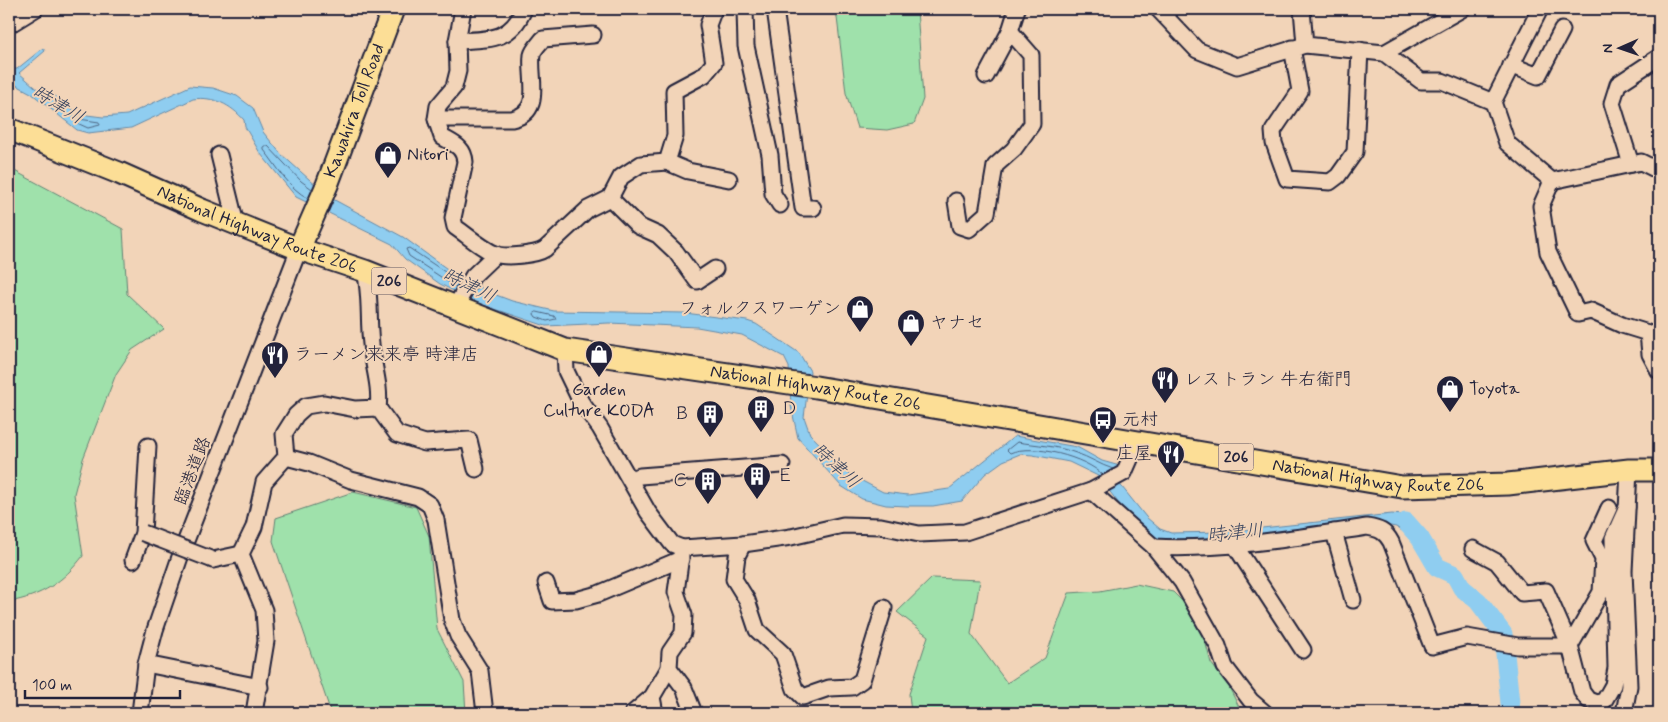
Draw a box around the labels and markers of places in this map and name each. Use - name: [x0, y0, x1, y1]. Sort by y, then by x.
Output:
- shop icon: Nitori: [373, 140, 403, 179]
- place label: Nitori: [407, 143, 449, 167]
- shop icon: フォルクスワーゲン: [845, 294, 875, 333]
- place label: フォルクスワーゲン: [679, 297, 841, 321]
- shop icon: ヤナセ: [896, 308, 926, 347]
- place label: ヤナセ: [930, 311, 984, 335]
- shop icon: Garden Culture KODA: [584, 339, 614, 378]
- restaurant icon: ラーメン来来亭 時津店: [260, 340, 290, 379]
- place label: ラーメン来来亭 時津店: [294, 343, 479, 367]
- restaurant icon: レストラン 牛右衛門: [1150, 365, 1180, 404]
- place label: レストラン 牛右衛門: [1184, 368, 1352, 392]
- shop icon: Toyota: [1435, 374, 1465, 413]
- place label: Toyota: [1469, 377, 1520, 401]
- place label: Garden Culture KODA: [543, 378, 655, 423]
- building icon: Ｄ: [746, 394, 776, 433]
- place label: Ｄ: [780, 397, 798, 421]
- building icon: Ｂ: [695, 399, 725, 438]
- place label: Ｂ: [673, 402, 691, 426]
- bus stop icon: 元村: [1088, 405, 1118, 444]
- place label: 元村: [1122, 408, 1158, 432]
- restaurant icon: 庄屋: [1156, 439, 1186, 478]
- place label: 庄屋: [1116, 442, 1152, 466]
- building icon: Ｅ: [742, 461, 772, 500]
- place label: Ｅ: [776, 464, 794, 488]
- building icon: Ｃ: [693, 466, 723, 505]
- place label: Ｃ: [671, 469, 689, 493]

